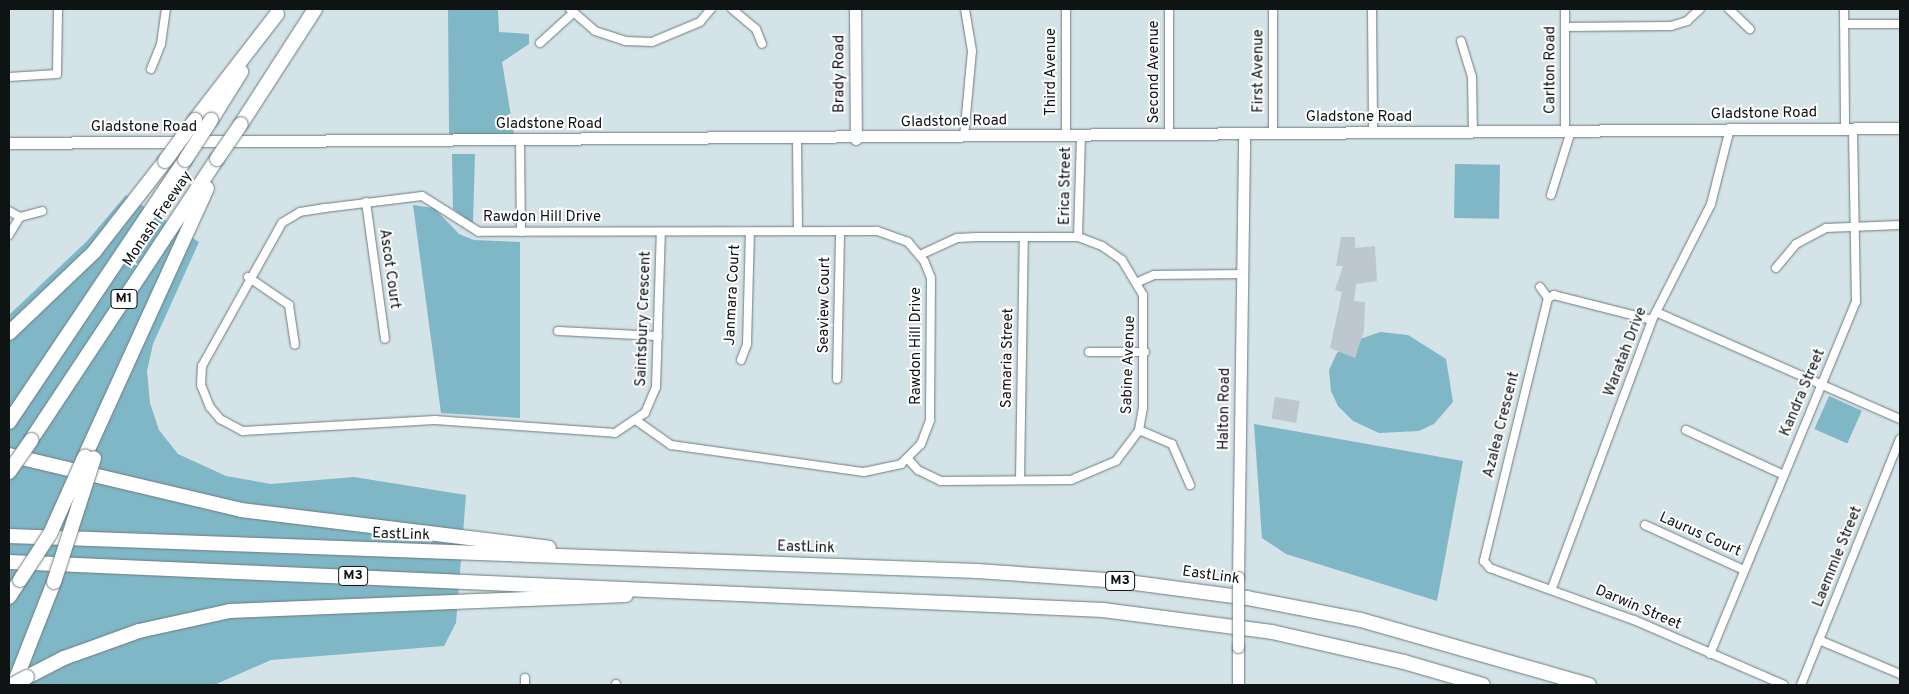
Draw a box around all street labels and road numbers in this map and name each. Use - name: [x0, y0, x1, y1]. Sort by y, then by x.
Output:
- street label: Second Avenue: [1146, 20, 1164, 124]
- street label: Carlton Road: [1542, 26, 1560, 114]
- street label: Third Avenue: [1043, 28, 1061, 116]
- street label: First Avenue: [1250, 29, 1268, 113]
- street label: Brady Road: [831, 35, 849, 113]
- street label: Gladstone Road: [1711, 104, 1817, 124]
- street label: Gladstone Road: [1306, 109, 1412, 127]
- street label: Gladstone Road: [901, 112, 1007, 132]
- street label: Gladstone Road: [496, 116, 602, 134]
- street label: Gladstone Road: [91, 119, 197, 137]
- street label: Erica Street: [1056, 147, 1076, 225]
- street label: Monash Freeway: [119, 168, 197, 270]
- street label: Rawdon Hill Drive: [483, 209, 601, 227]
- street label: Ascot Court: [374, 228, 404, 310]
- street label: Janmara Court: [721, 244, 745, 346]
- street label: Saintsbury Crescent: [633, 251, 655, 387]
- street label: Seaview Court: [815, 257, 835, 353]
- street label: Rawdon Hill Drive: [908, 287, 926, 405]
- road number: M1: [110, 288, 138, 310]
- street label: Waratah Drive: [1601, 305, 1651, 399]
- street label: Samaria Street: [998, 308, 1018, 408]
- street label: Sabine Avenue: [1118, 315, 1140, 415]
- street label: Kandra Street: [1777, 347, 1829, 439]
- street label: Halton Road: [1215, 368, 1235, 450]
- street label: Azalea Crescent: [1480, 370, 1524, 480]
- street label: Laemmle Street: [1810, 504, 1866, 610]
- street label: Laurus Court: [1656, 509, 1744, 561]
- street label: EastLink: [372, 525, 430, 545]
- street label: EastLink: [777, 538, 835, 558]
- street label: EastLink: [1181, 563, 1241, 589]
- road number: M3: [338, 564, 368, 588]
- road number: M3: [1105, 570, 1135, 592]
- street label: Darwin Street: [1592, 582, 1684, 634]

